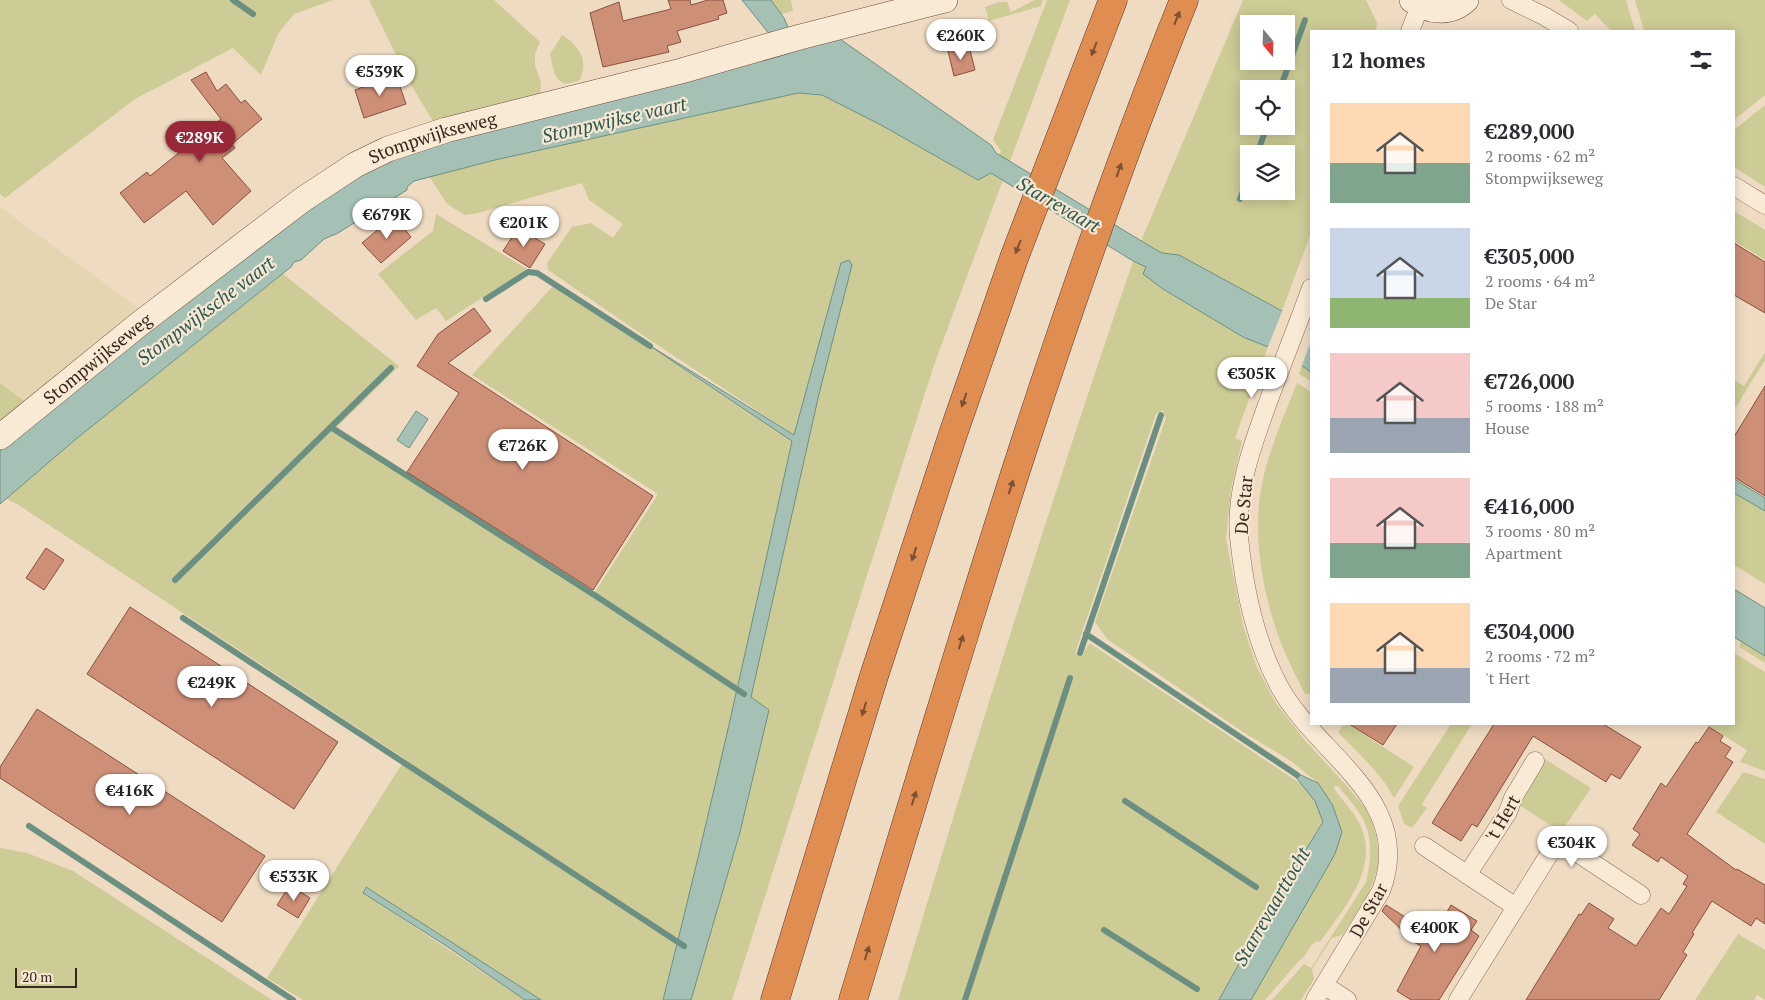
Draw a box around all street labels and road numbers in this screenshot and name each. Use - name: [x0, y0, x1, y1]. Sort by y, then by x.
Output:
- street label: Stompwijkseweg: [364, 106, 499, 169]
- street label: Stompwijkseweg: [38, 307, 157, 409]
- street label: De Star: [1228, 475, 1258, 535]
- street label: 't Hert: [1479, 790, 1525, 846]
- street label: De Star: [1343, 879, 1393, 941]

